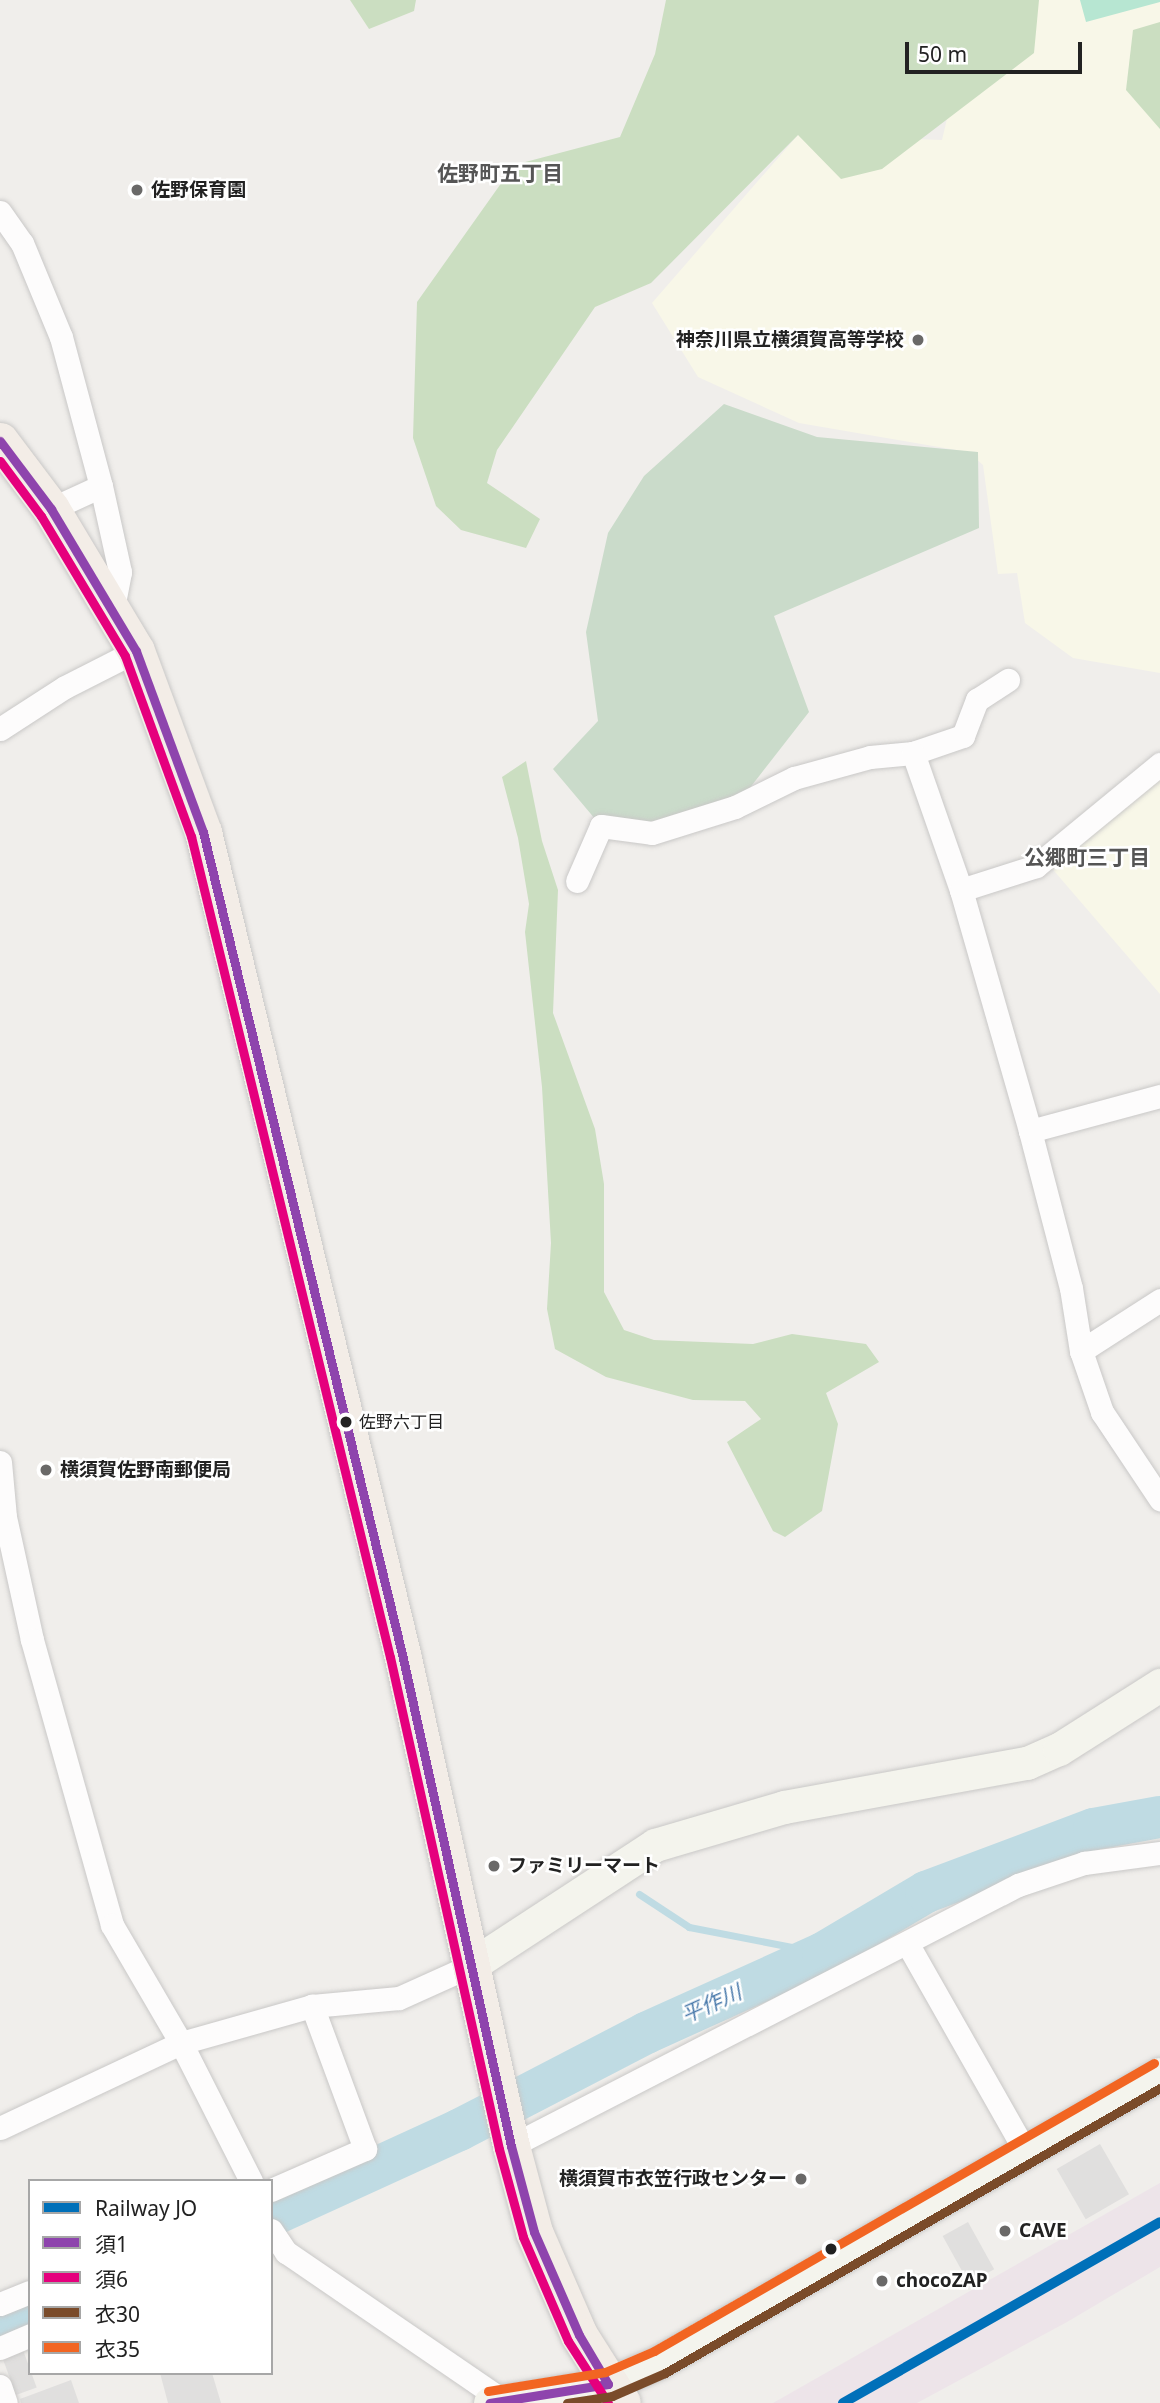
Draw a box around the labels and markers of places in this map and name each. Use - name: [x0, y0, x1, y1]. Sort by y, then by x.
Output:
- place label: 佐野保育園: [151, 179, 246, 201]
- marker: 佐野保育園: [129, 182, 145, 198]
- place label: 神奈川県立横須賀高等学校: [676, 329, 904, 351]
- marker: 神奈川県立横須賀高等学校: [910, 332, 926, 348]
- place label: 佐野六丁目: [359, 1412, 444, 1432]
- marker: 佐野六丁目: [339, 1415, 353, 1429]
- place label: 横須賀佐野南郵便局: [60, 1459, 231, 1481]
- marker: 横須賀佐野南郵便局: [38, 1462, 54, 1478]
- place label: ファミリーマート: [508, 1855, 660, 1877]
- marker: ファミリーマート: [486, 1858, 502, 1874]
- place label: 横須賀市衣笠行政センター: [559, 2168, 787, 2190]
- marker: 横須賀市衣笠行政センター: [793, 2171, 809, 2187]
- place label: CAVE: [1019, 2220, 1067, 2242]
- marker: CAVE: [997, 2223, 1013, 2239]
- unlabelled marker: [824, 2242, 838, 2256]
- place label: chocoZAP: [896, 2270, 988, 2292]
- marker: chocoZAP: [874, 2273, 890, 2289]

